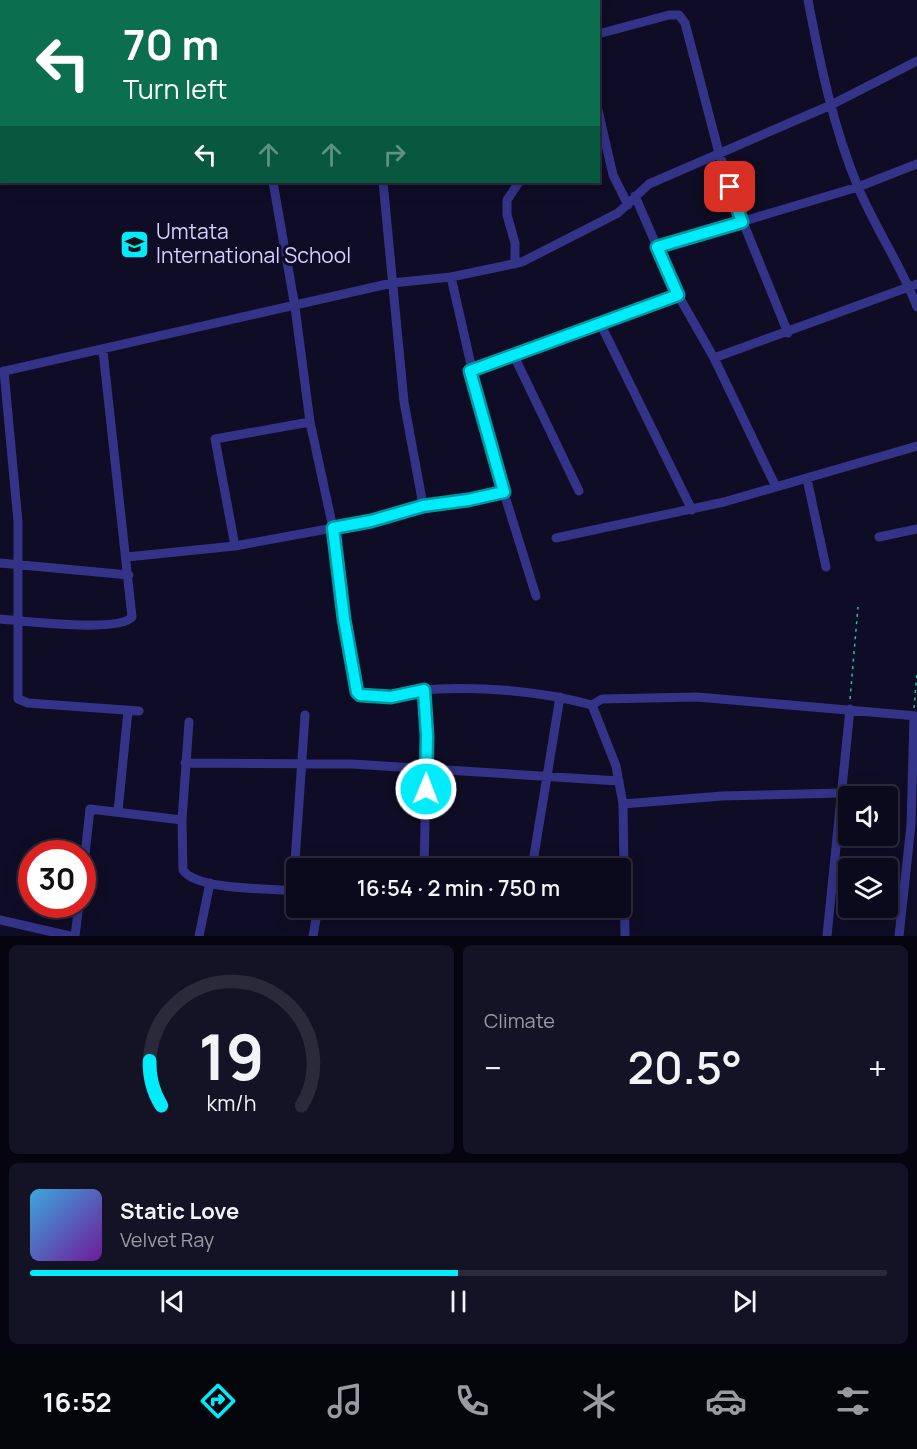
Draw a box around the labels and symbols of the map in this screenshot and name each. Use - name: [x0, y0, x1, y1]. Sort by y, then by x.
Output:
- pin: [704, 161, 755, 212]
- place label: Umtata International School: [156, 217, 351, 269]
- school or university icon: Umtata International School: [119, 228, 151, 260]
- position arrow: [394, 757, 458, 821]
- speed limit sign: 30: [18, 840, 96, 918]

